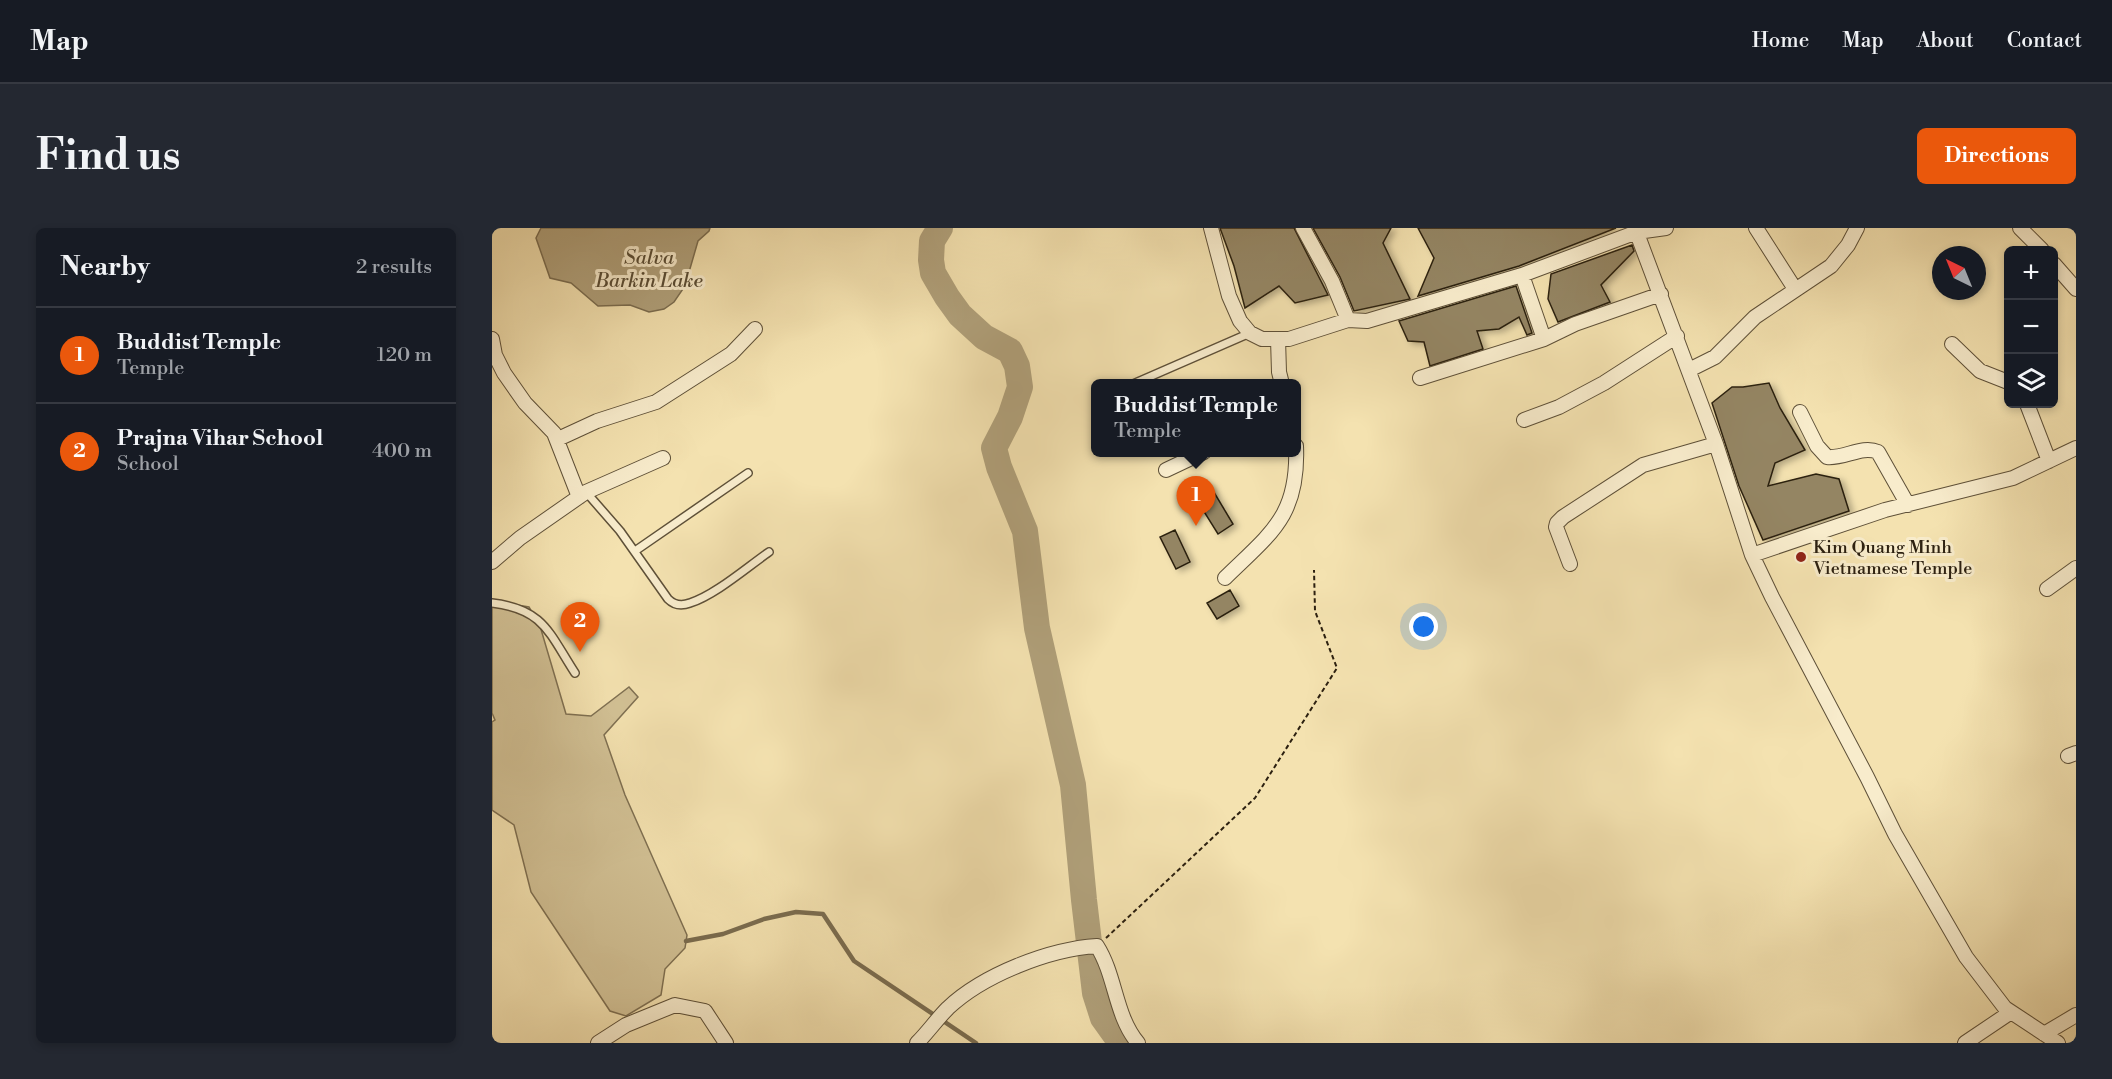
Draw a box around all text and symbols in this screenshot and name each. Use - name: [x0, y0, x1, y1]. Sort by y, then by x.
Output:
- text: Map: [30, 24, 89, 59]
- text: Home: [1752, 28, 1809, 54]
- text: Map: [1842, 28, 1884, 54]
- text: About: [1917, 28, 1974, 54]
- text: Contact: [2007, 28, 2082, 54]
- button: Directions: [1917, 128, 2076, 184]
- text: Find us: [36, 130, 180, 183]
- water label: Salva Barkin Lake: [594, 246, 703, 294]
- north arrow: [1932, 246, 1986, 300]
- map controls: [2004, 246, 2058, 408]
- button: +: [2004, 246, 2058, 300]
- text: Nearby: [60, 251, 150, 283]
- text: 2 results: [356, 255, 432, 280]
- button: −: [2004, 300, 2058, 354]
- text: Buddist Temple: [117, 329, 281, 356]
- text: 1: [75, 343, 84, 368]
- text: 120 m: [377, 343, 432, 368]
- button: layers: [2004, 354, 2058, 408]
- text: Temple: [117, 356, 184, 381]
- popup: [1091, 379, 1301, 457]
- text: Buddist Temple: [1114, 392, 1278, 419]
- text: Temple: [1114, 419, 1181, 444]
- text: Prajna Vihar School: [117, 425, 323, 452]
- text: 2: [73, 439, 86, 464]
- text: 400 m: [372, 439, 432, 464]
- text: School: [117, 452, 179, 477]
- pin: 1: [1176, 476, 1216, 526]
- place label: Kim Quang Minh Vietnamese Temple: [1812, 536, 1972, 580]
- marker: Kim Quang Minh Vietnamese Temple: [1794, 550, 1808, 564]
- pin: 2: [560, 602, 599, 652]
- your location: [1409, 612, 1438, 641]

